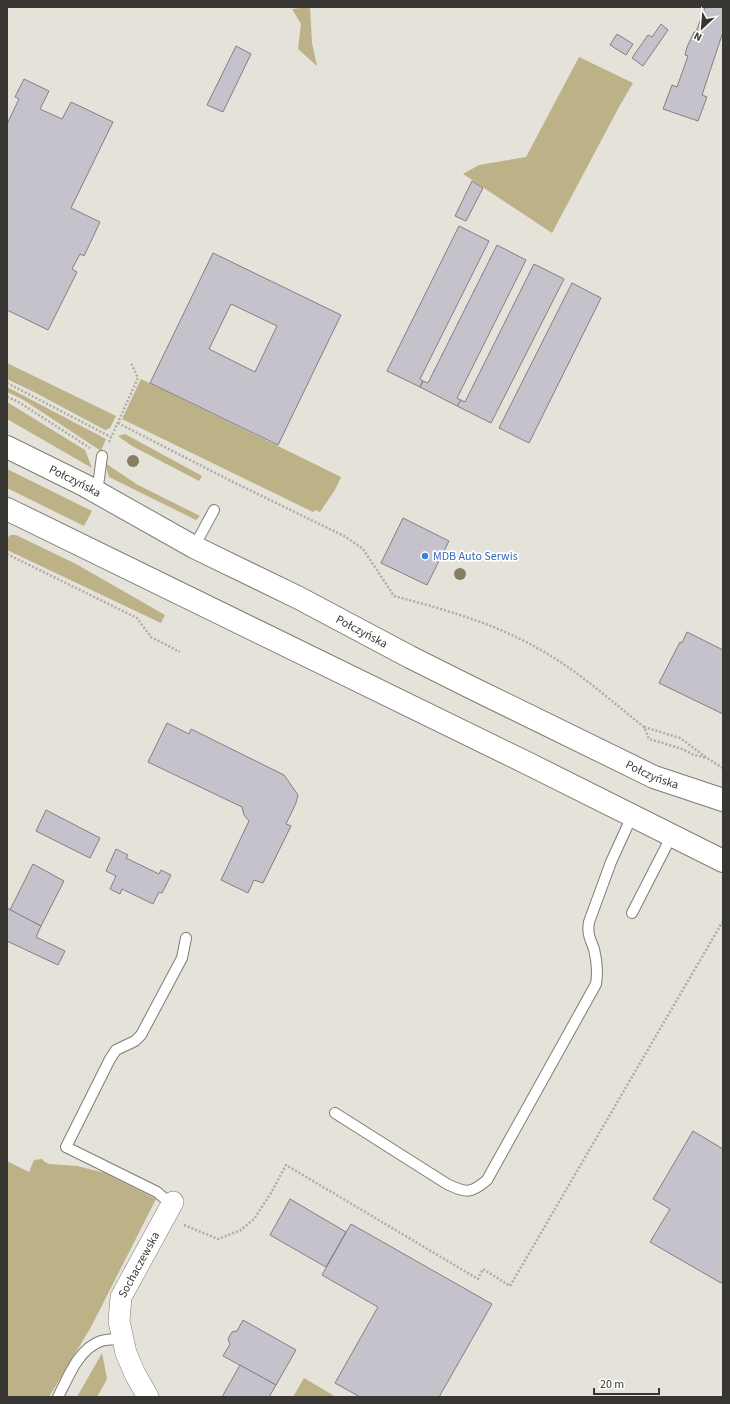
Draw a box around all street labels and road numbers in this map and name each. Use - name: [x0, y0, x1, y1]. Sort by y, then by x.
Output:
- street label: Połczyńska: [46, 461, 104, 502]
- street label: Połczyńska: [333, 611, 390, 653]
- street label: Połczyńska: [623, 756, 681, 794]
- street label: Sochaczewska: [114, 1229, 164, 1301]

